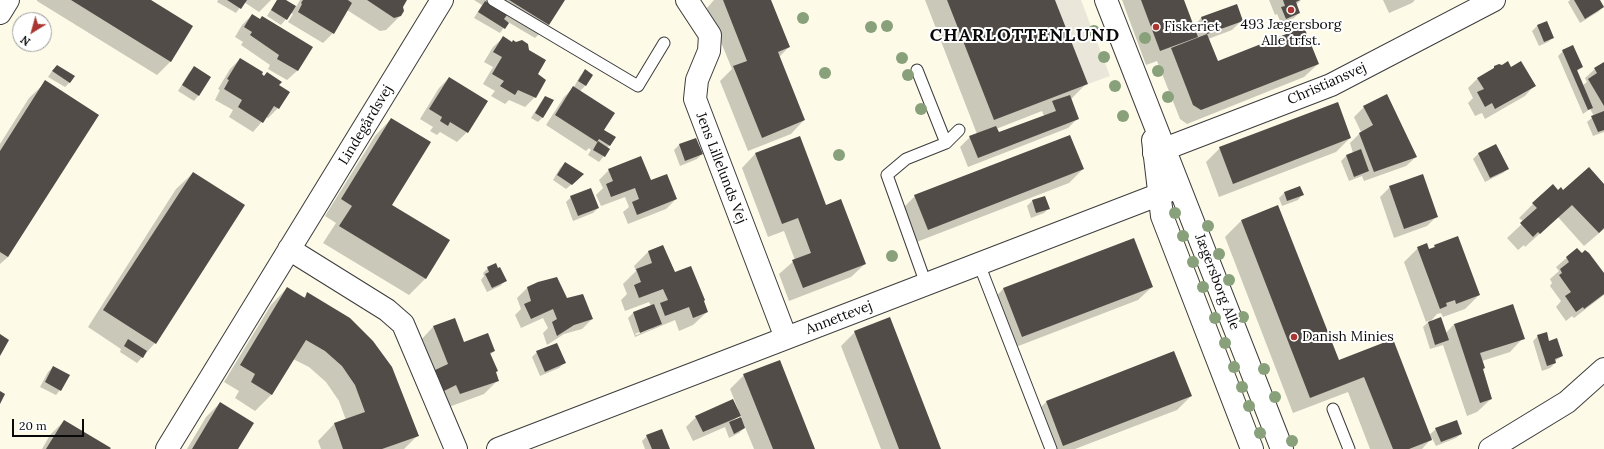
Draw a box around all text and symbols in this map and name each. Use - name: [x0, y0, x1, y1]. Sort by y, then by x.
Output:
- marker: 493 Jægersborg Alle trfst.: [1286, 5, 1296, 15]
- north arrow: [12, 12, 52, 52]
- place label: 493 Jægersborg Alle trfst.: [1241, 17, 1341, 50]
- place label: Fiskeriet: [1164, 19, 1220, 35]
- marker: Fiskeriet: [1151, 22, 1161, 32]
- district label: CHARLOTTENLUND: [930, 25, 1120, 47]
- text: N: [18, 33, 33, 49]
- street label: Christiansvej: [1285, 59, 1369, 109]
- street label: Lindegårdsvej: [335, 82, 397, 168]
- street label: Jens Lillelunds Vej: [692, 110, 750, 226]
- street label: Jægersborg Alle: [1191, 232, 1243, 332]
- street label: Annettevej: [803, 298, 875, 338]
- place label: Danish Minies: [1302, 329, 1394, 345]
- marker: Danish Minies: [1289, 332, 1299, 342]
- scale bar: [14, 411, 86, 437]
- text: 20 m: [19, 418, 47, 433]

